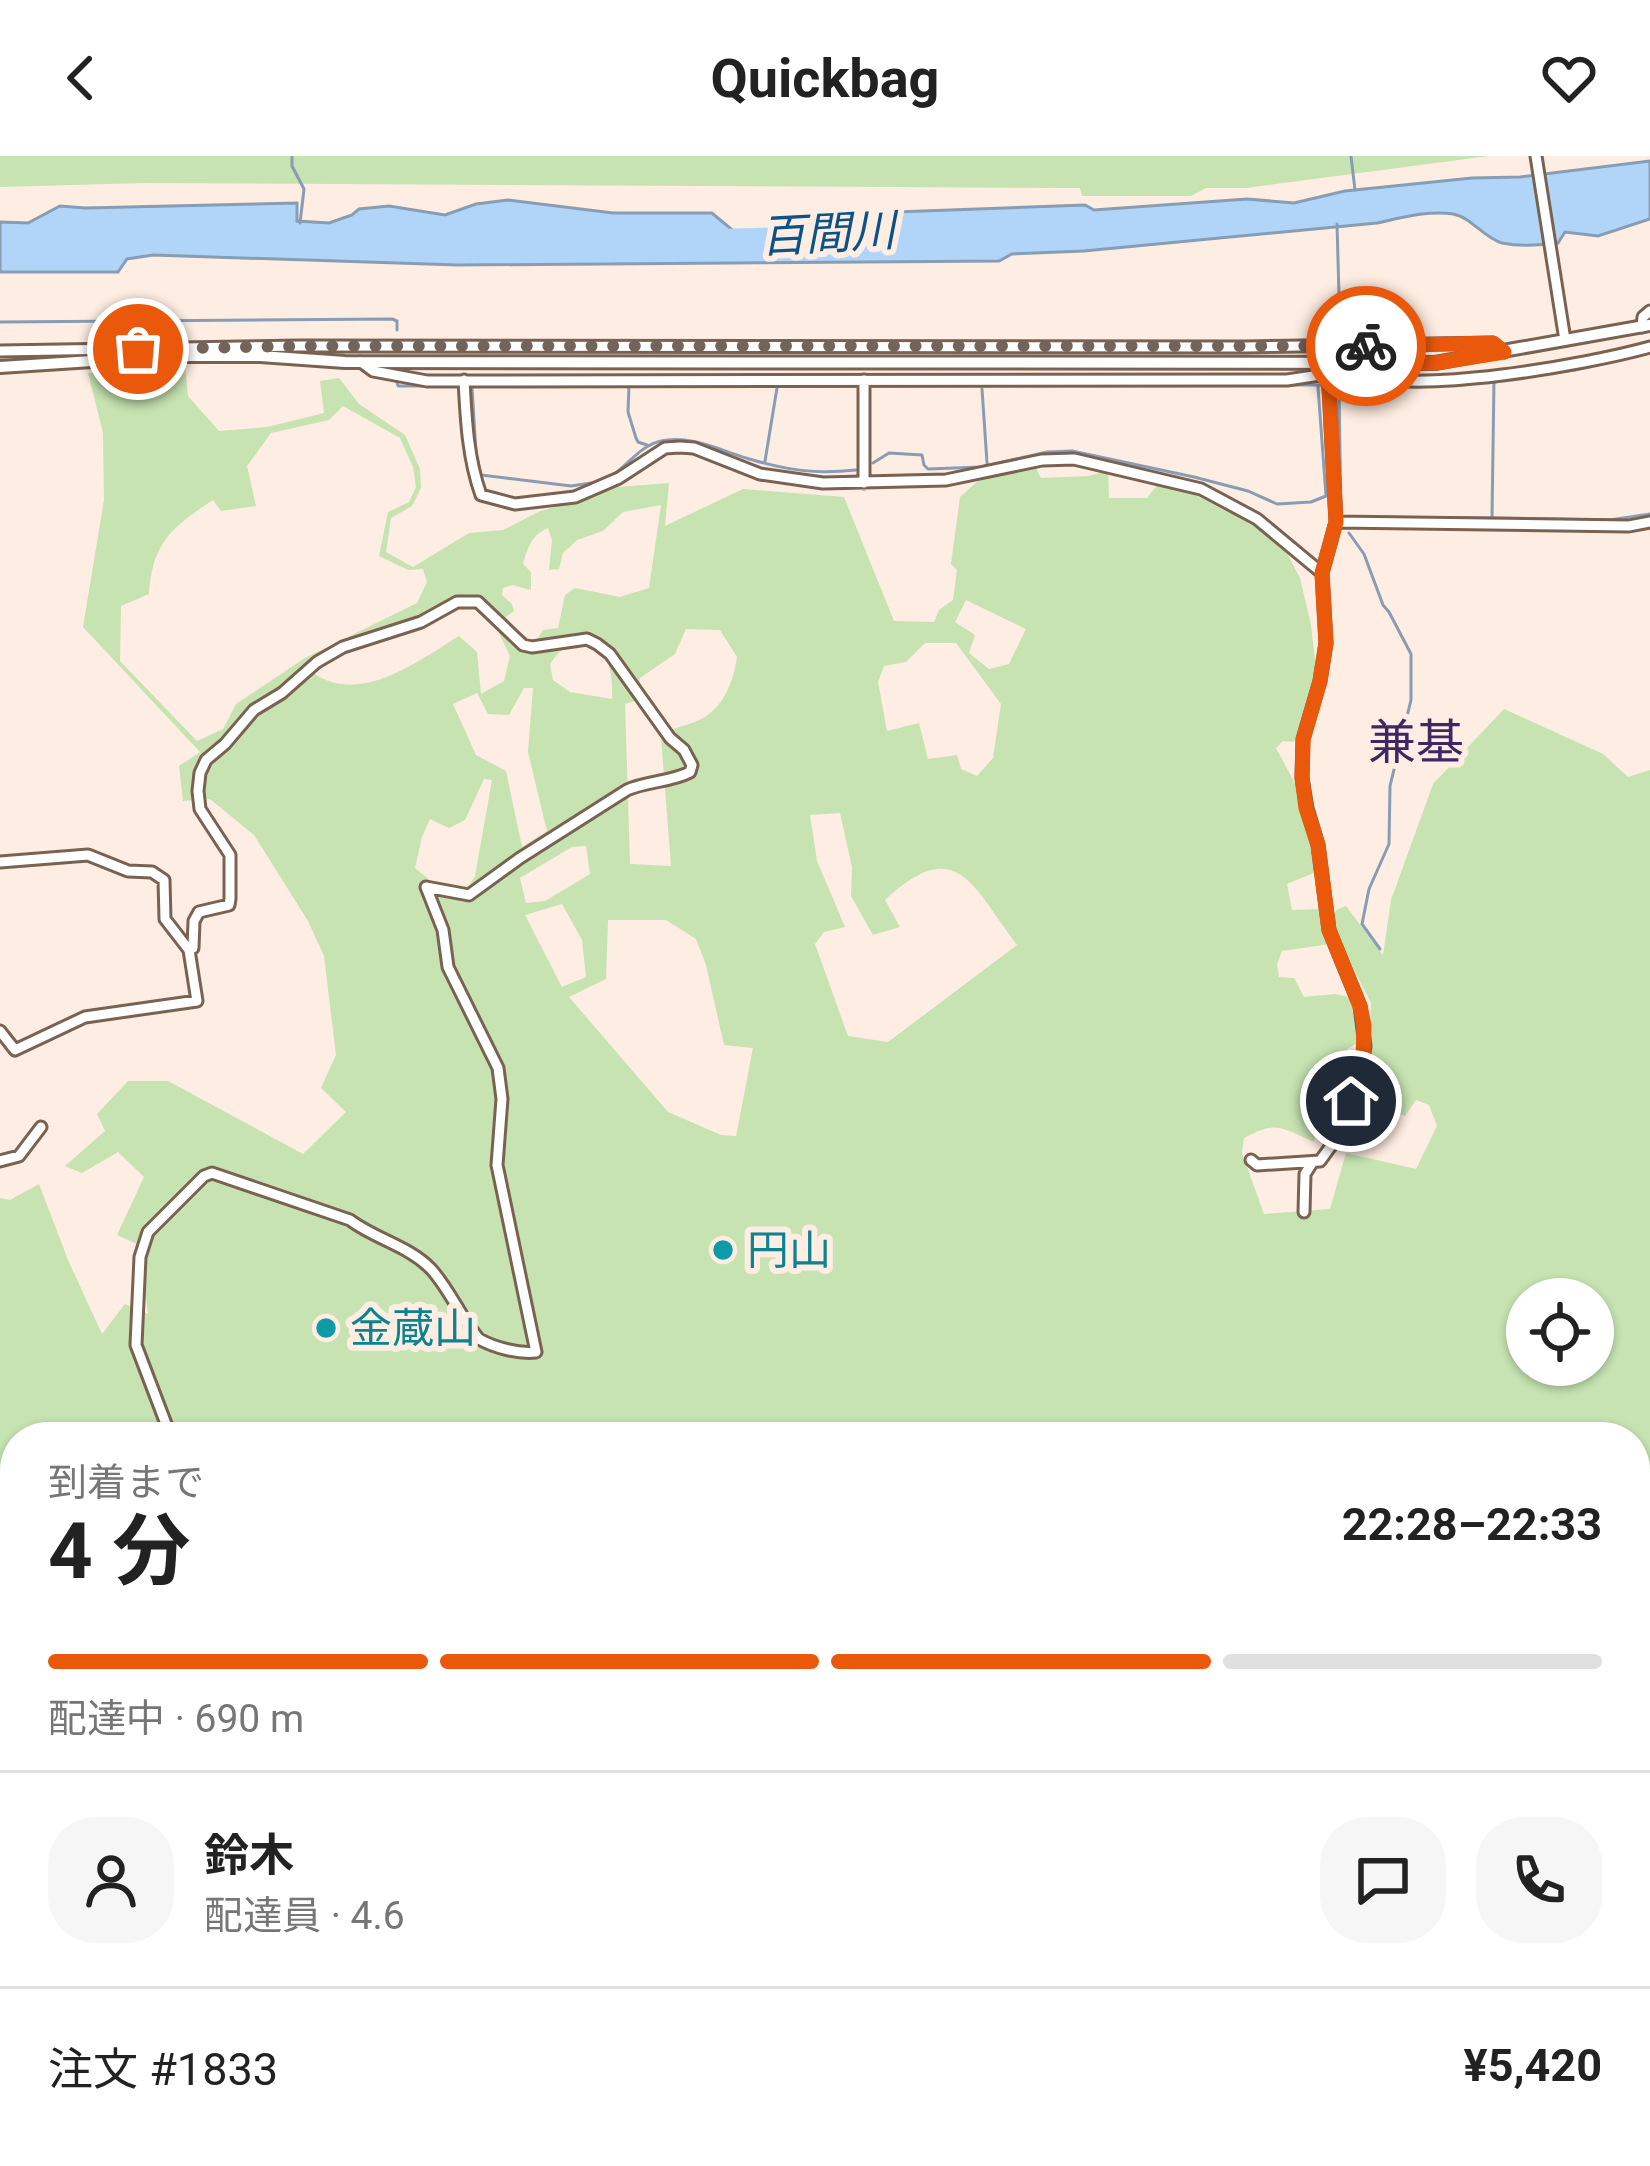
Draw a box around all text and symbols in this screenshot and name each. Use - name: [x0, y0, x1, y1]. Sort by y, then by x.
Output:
- icon: back: [48, 45, 114, 111]
- icon: heart: [1536, 45, 1602, 111]
- text: Quickbag: [711, 47, 939, 110]
- water label: 百間川: [759, 203, 901, 263]
- courier: [1306, 286, 1426, 406]
- pin: [87, 298, 189, 400]
- icon: bike: [1333, 313, 1399, 379]
- icon: bag: [105, 316, 171, 382]
- district label: 兼基: [1368, 714, 1464, 771]
- pin: [1300, 1050, 1402, 1152]
- icon: home: [1318, 1068, 1384, 1134]
- place label: 円山: [747, 1226, 831, 1275]
- marker: 円山: [710, 1237, 736, 1263]
- map controls: [1506, 1278, 1614, 1386]
- button: locate: [1506, 1278, 1614, 1386]
- place label: 金蔵山: [350, 1304, 476, 1353]
- marker: 金蔵山: [313, 1315, 339, 1341]
- text: 到着まで: [48, 1460, 204, 1506]
- text: 22:28–22:33: [1342, 1498, 1602, 1551]
- text: 4 分: [48, 1506, 190, 1597]
- text: 配達中 · 690 m: [48, 1696, 304, 1742]
- button: person: [48, 1817, 174, 1943]
- button: chat: [1320, 1817, 1446, 1943]
- button: phone: [1476, 1817, 1602, 1943]
- text: 鈴木: [204, 1829, 294, 1882]
- text: 配達員 · 4.6: [204, 1893, 405, 1939]
- text: ¥5,420: [1464, 2039, 1602, 2092]
- text: 注文 #1833: [48, 2043, 278, 2096]

